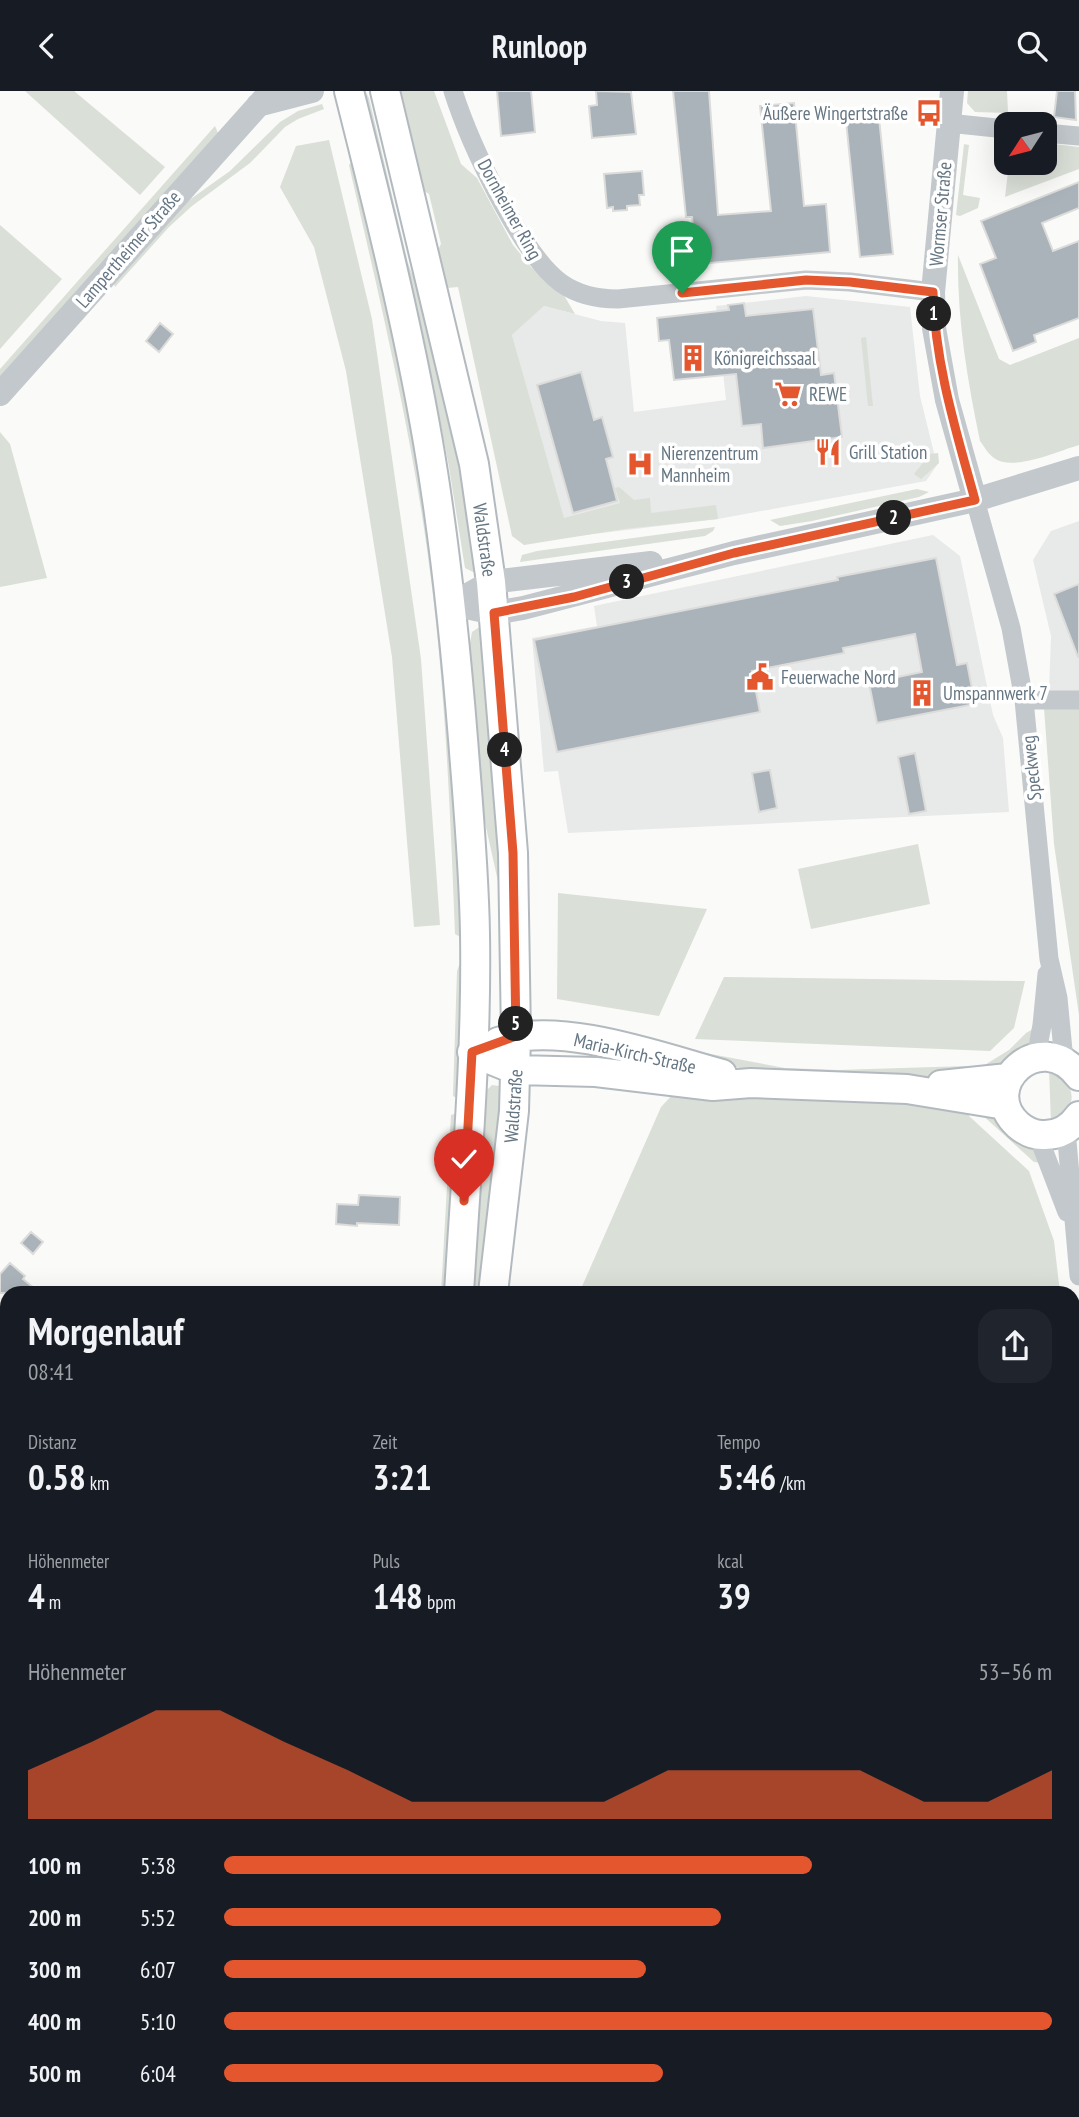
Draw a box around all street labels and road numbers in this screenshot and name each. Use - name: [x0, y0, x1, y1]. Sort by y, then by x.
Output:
- street label: Dornheimer Ring: [473, 155, 547, 263]
- street label: Wormser Straße: [923, 161, 957, 267]
- street label: Lampertheimer Straße: [71, 185, 186, 313]
- street label: Waldstraße: [468, 502, 502, 578]
- street label: Speckweg: [1016, 734, 1046, 802]
- street label: Maria-Kirch-Straße: [572, 1027, 699, 1079]
- street label: Waldstraße: [498, 1068, 528, 1144]

